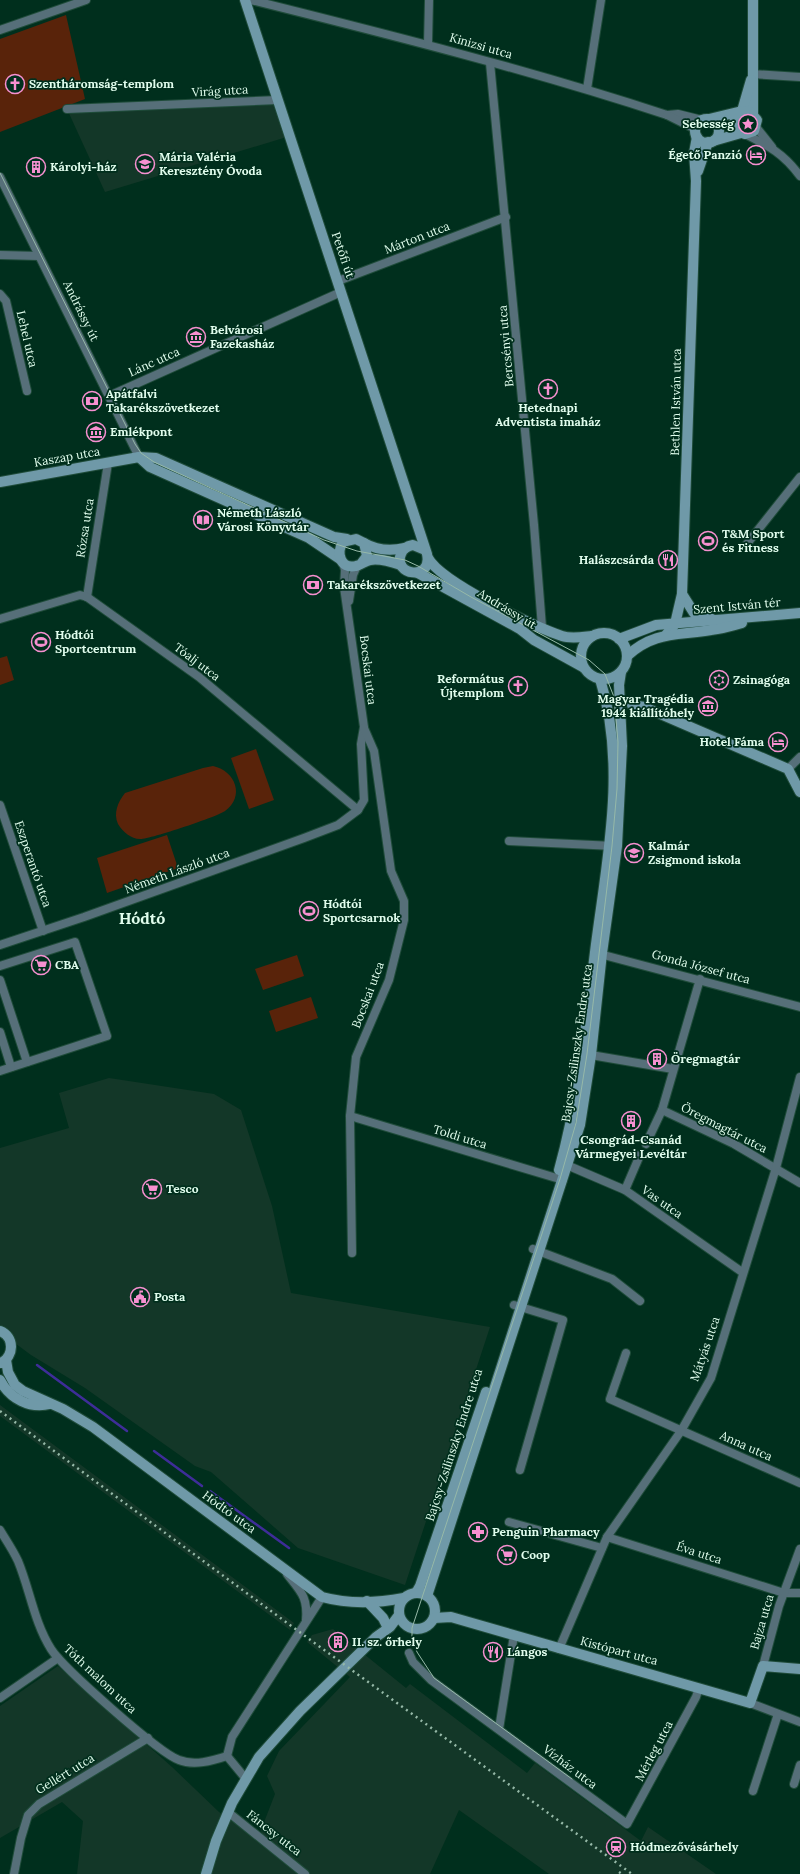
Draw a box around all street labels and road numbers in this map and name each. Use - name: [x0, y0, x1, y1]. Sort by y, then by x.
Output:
- street label: Kinizsi utca: [448, 29, 514, 62]
- street label: Virág utca: [190, 82, 249, 100]
- street label: Márton utca: [382, 218, 452, 257]
- street label: Petőfi út: [329, 230, 358, 280]
- street label: Andrássy út: [60, 277, 103, 344]
- street label: Bercsényi utca: [494, 305, 517, 388]
- street label: Lehel utca: [14, 309, 41, 369]
- street label: Lánc utca: [126, 344, 182, 379]
- street label: Bethlen István utca: [667, 348, 684, 456]
- street label: Kaszap utca: [33, 443, 101, 470]
- street label: Rózsa utca: [72, 497, 97, 559]
- street label: Andrássy út: [474, 585, 540, 632]
- street label: Szent István tér: [693, 594, 782, 617]
- street label: Bocskai utca: [357, 634, 380, 706]
- street label: Tóalj utca: [171, 639, 223, 684]
- street label: Eszperantó utca: [12, 819, 55, 909]
- street label: Németh László utca: [122, 845, 231, 896]
- street label: Gonda József utca: [650, 946, 752, 987]
- street label: Bocskai utca: [348, 959, 387, 1030]
- street label: Bajcsy-Zsilinszky Endre utca: [558, 963, 595, 1123]
- street label: Öregmagtár utca: [679, 1099, 770, 1156]
- street label: Toldi utca: [431, 1121, 489, 1152]
- street label: Vas utca: [638, 1181, 686, 1221]
- street label: Mátyás utca: [686, 1315, 723, 1383]
- street label: Bajcsy-Zsilinszky Endre utca: [422, 1367, 485, 1523]
- street label: Anna utca: [717, 1427, 775, 1464]
- street label: Hódtó utca: [200, 1487, 259, 1536]
- street label: Éva utca: [674, 1538, 724, 1567]
- street label: Bajza utca: [747, 1593, 777, 1651]
- street label: Kistópart utca: [579, 1633, 660, 1668]
- street label: Tóth malom utca: [61, 1641, 140, 1716]
- street label: Mérleg utca: [631, 1718, 676, 1784]
- street label: Vízház utca: [539, 1741, 600, 1792]
- street label: Gellért utca: [33, 1750, 97, 1797]
- street label: Fáncsy utca: [244, 1807, 305, 1859]

